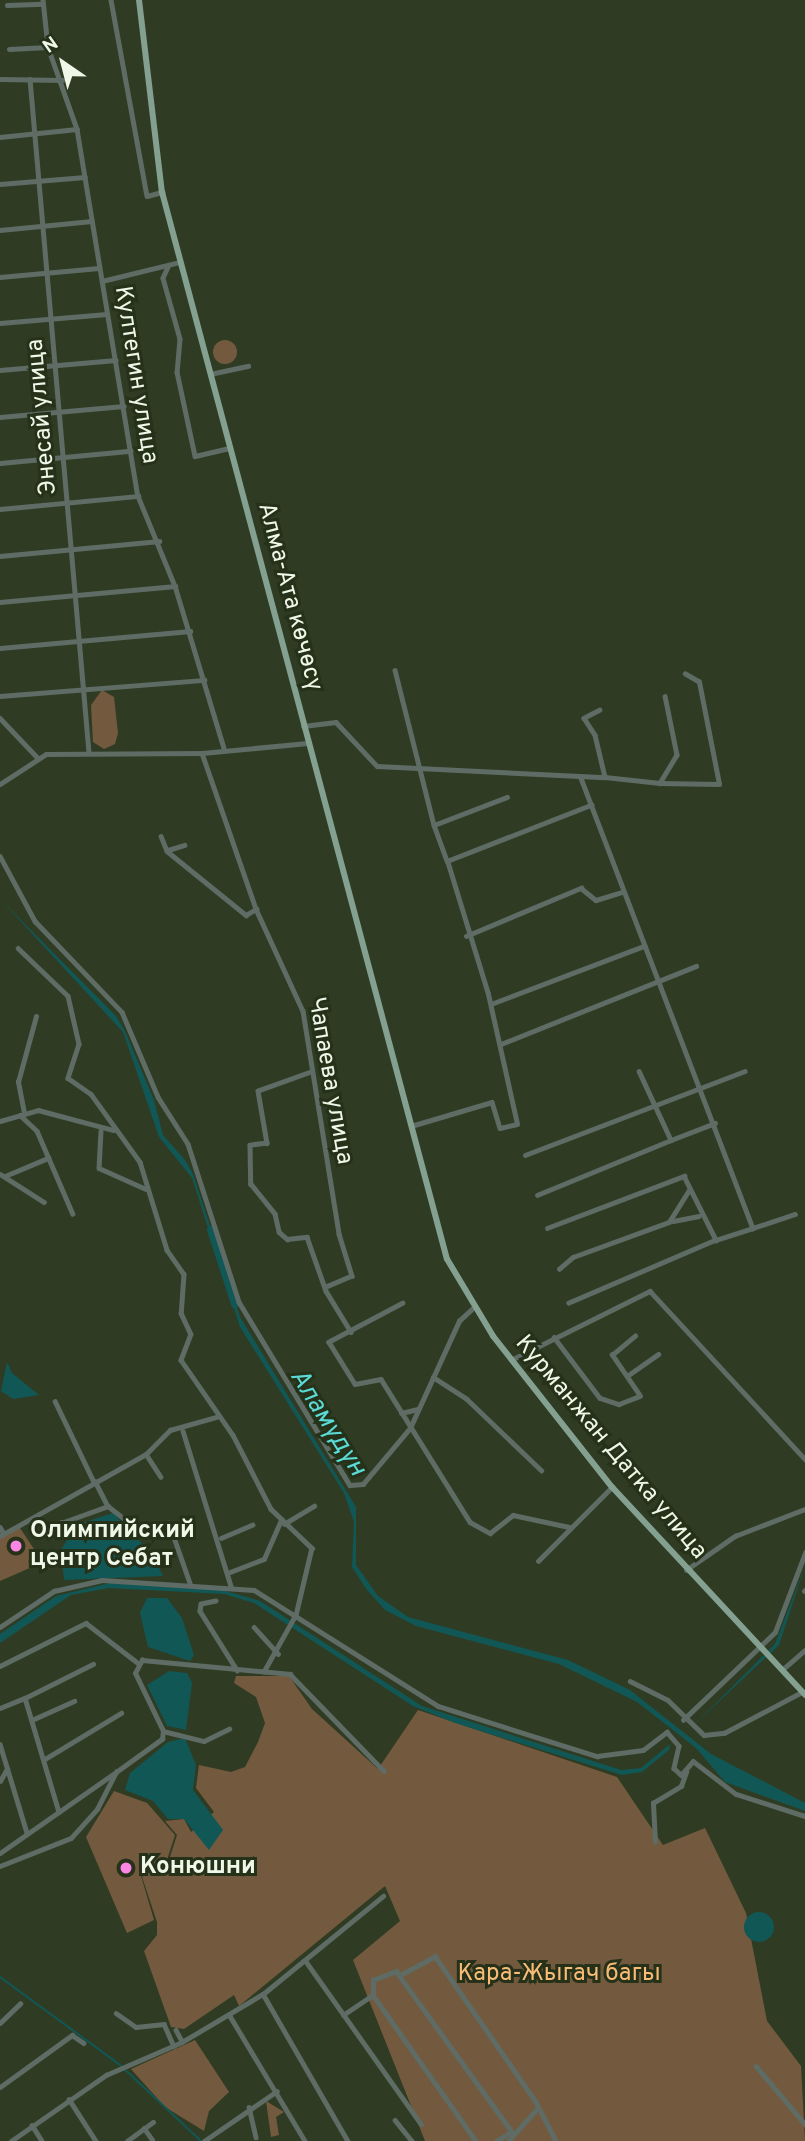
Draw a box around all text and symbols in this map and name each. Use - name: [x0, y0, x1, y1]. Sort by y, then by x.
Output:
- north arrow: [28, 28, 98, 98]
- text: N: [38, 32, 63, 60]
- street label: Култегин улица: [107, 284, 163, 466]
- street label: Энесай улица: [22, 338, 64, 496]
- street label: Алма-Ата көчөсү: [250, 500, 328, 694]
- street label: Чапаева улица: [300, 995, 358, 1167]
- street label: Курманжан Датка улица: [508, 1330, 712, 1566]
- water label: Аламүдүн: [282, 1364, 372, 1482]
- place label: Олимпийский центр Себат: [30, 1518, 195, 1574]
- marker: Олимпийский центр Себат: [8, 1538, 24, 1554]
- place label: Конюшни: [140, 1854, 256, 1882]
- marker: Конюшни: [118, 1860, 134, 1876]
- park label: Кара-Жыгач багы: [457, 1961, 661, 1989]

